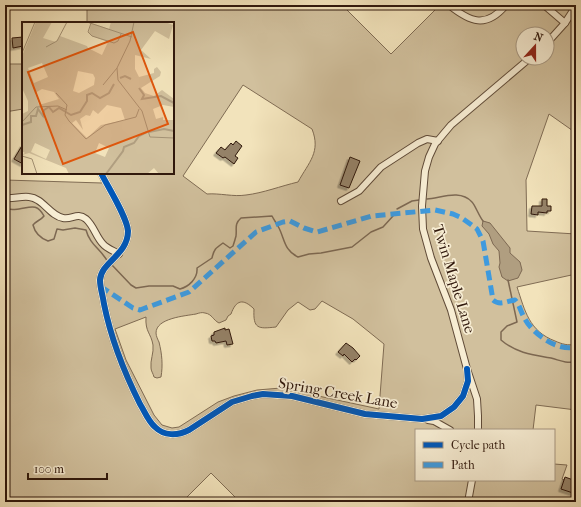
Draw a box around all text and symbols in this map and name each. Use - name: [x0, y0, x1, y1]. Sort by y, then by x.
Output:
- inset map: [22, 22, 174, 174]
- north arrow: [515, 26, 555, 66]
- text: N: [532, 30, 545, 45]
- street label: Twin Maple Lane: [429, 222, 479, 336]
- street label: Spring Creek Lane: [277, 374, 400, 412]
- legend: [415, 429, 555, 481]
- text: Cycle path: [451, 438, 506, 452]
- scale bar: [28, 455, 107, 481]
- text: Path: [451, 458, 475, 472]
- text: 100 m: [34, 462, 64, 476]

